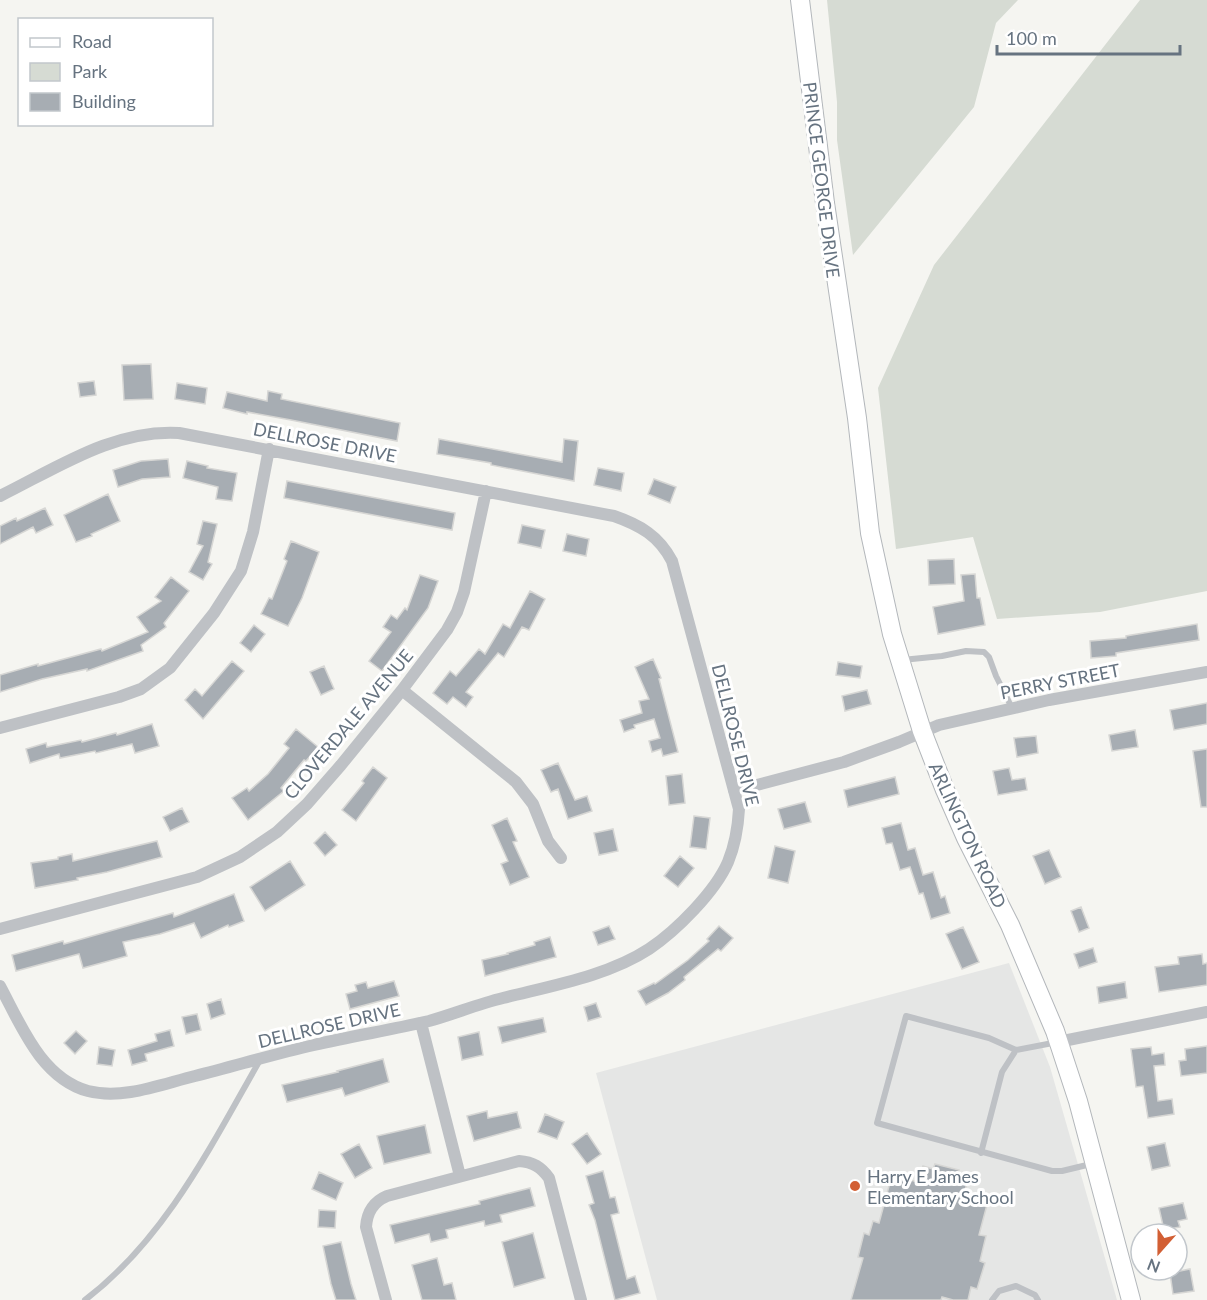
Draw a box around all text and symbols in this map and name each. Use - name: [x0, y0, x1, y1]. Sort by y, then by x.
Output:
- legend: [18, 18, 213, 126]
- scale bar: [997, 18, 1180, 56]
- text: 100 m: [1006, 27, 1057, 49]
- text: Road: [72, 30, 112, 52]
- text: Park: [72, 60, 108, 82]
- street label: PRINCE GEORGE DRIVE: [799, 81, 845, 279]
- text: Building: [72, 90, 136, 112]
- street label: DELLROSE DRIVE: [251, 417, 399, 467]
- street label: CLOVERDALE AVENUE: [279, 645, 417, 803]
- street label: PERRY STREET: [998, 659, 1122, 703]
- street label: DELLROSE DRIVE: [708, 662, 764, 808]
- street label: ARLINGTON ROAD: [925, 759, 1011, 911]
- street label: DELLROSE DRIVE: [256, 998, 402, 1052]
- place label: Harry E James Elementary School: [867, 1165, 1014, 1208]
- marker: Harry E James Elementary School: [848, 1179, 862, 1193]
- north arrow: [1129, 1222, 1189, 1282]
- text: N: [1144, 1255, 1163, 1278]

